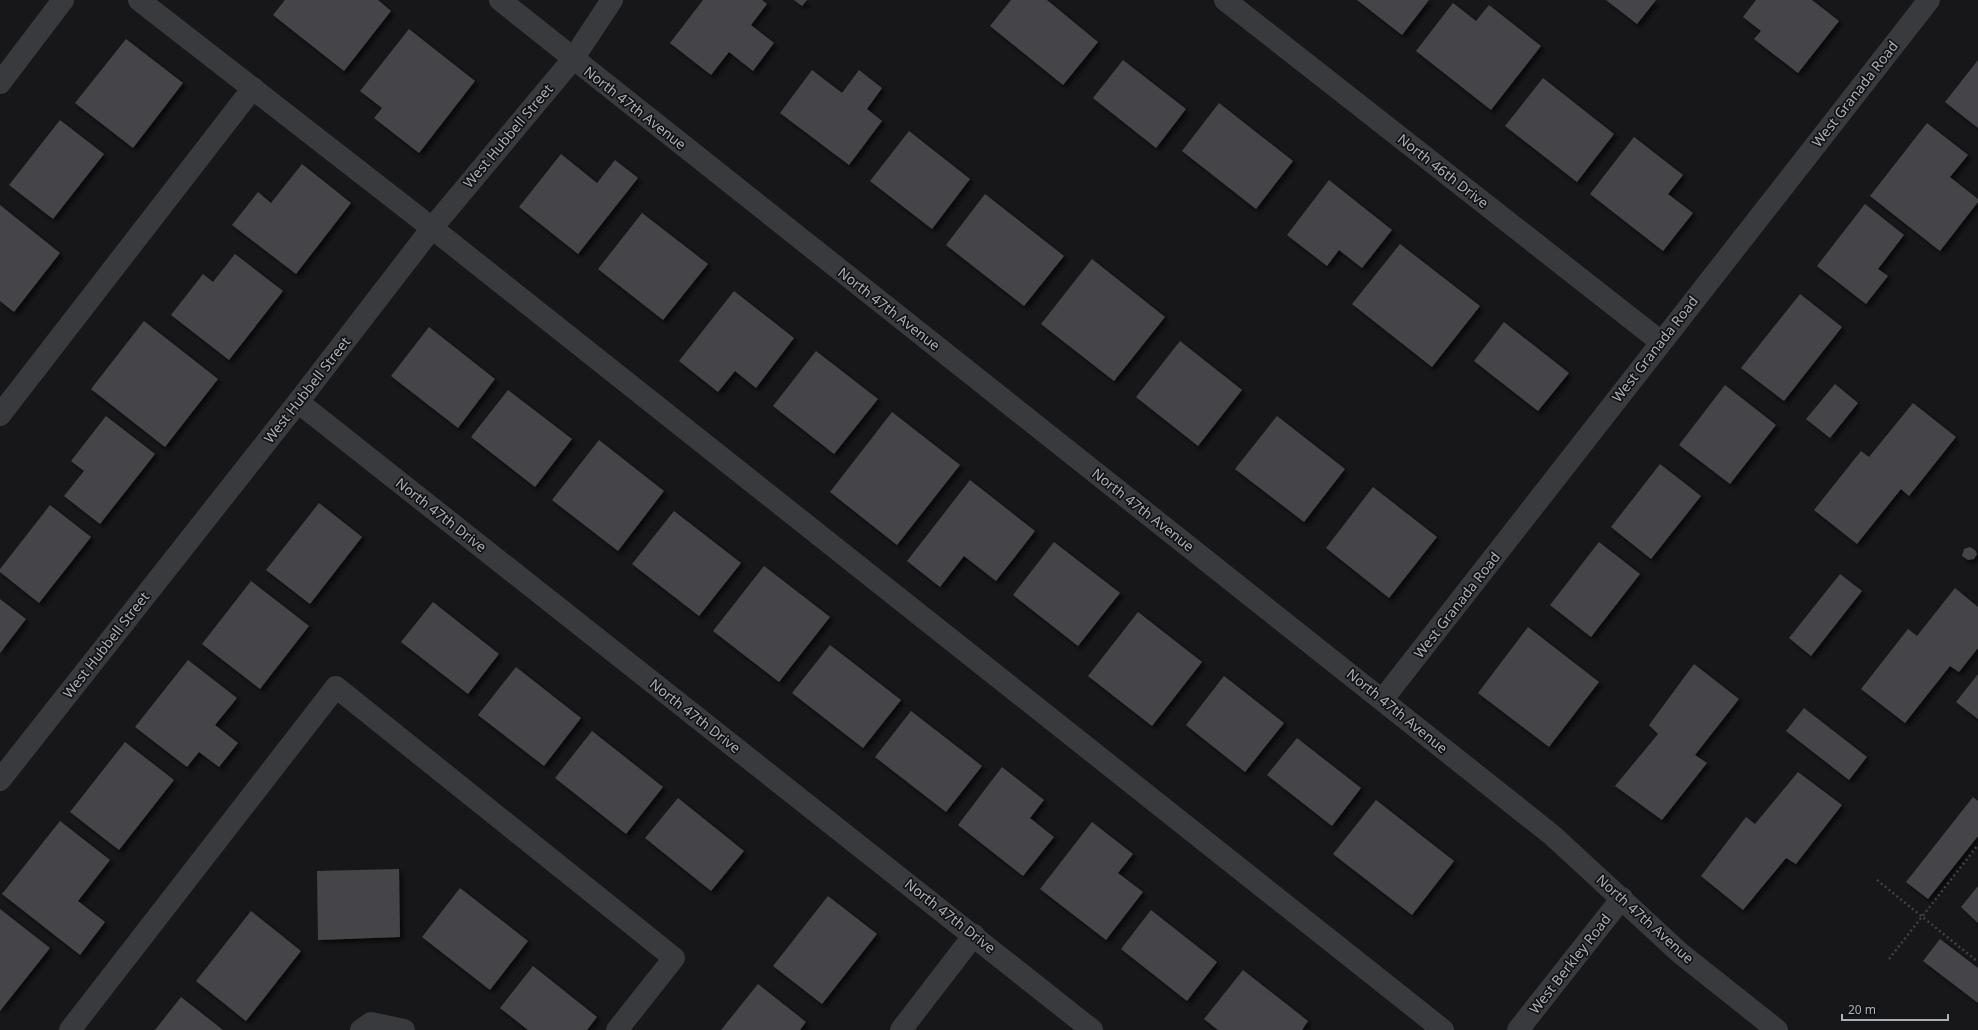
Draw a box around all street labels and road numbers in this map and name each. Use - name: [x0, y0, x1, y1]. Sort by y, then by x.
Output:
- street label: West Granada Road: [1807, 37, 1902, 151]
- street label: North 47th Avenue: [580, 62, 690, 154]
- street label: West Hubbell Street: [459, 80, 557, 192]
- street label: North 46th Drive: [1394, 129, 1493, 212]
- street label: North 47th Avenue: [834, 263, 944, 355]
- street label: West Granada Road: [1607, 292, 1702, 406]
- street label: West Hubbell Street: [259, 333, 354, 447]
- street label: North 47th Avenue: [1088, 464, 1198, 556]
- street label: North 47th Drive: [392, 473, 491, 556]
- street label: West Granada Road: [1409, 548, 1504, 662]
- street label: West Hubbell Street: [58, 588, 153, 702]
- street label: North 47th Avenue: [1343, 664, 1452, 757]
- street label: North 47th Drive: [646, 674, 745, 757]
- street label: North 47th Avenue: [1593, 870, 1698, 967]
- street label: North 47th Drive: [901, 874, 1000, 957]
- street label: West Berkley Road: [1525, 910, 1615, 1018]

